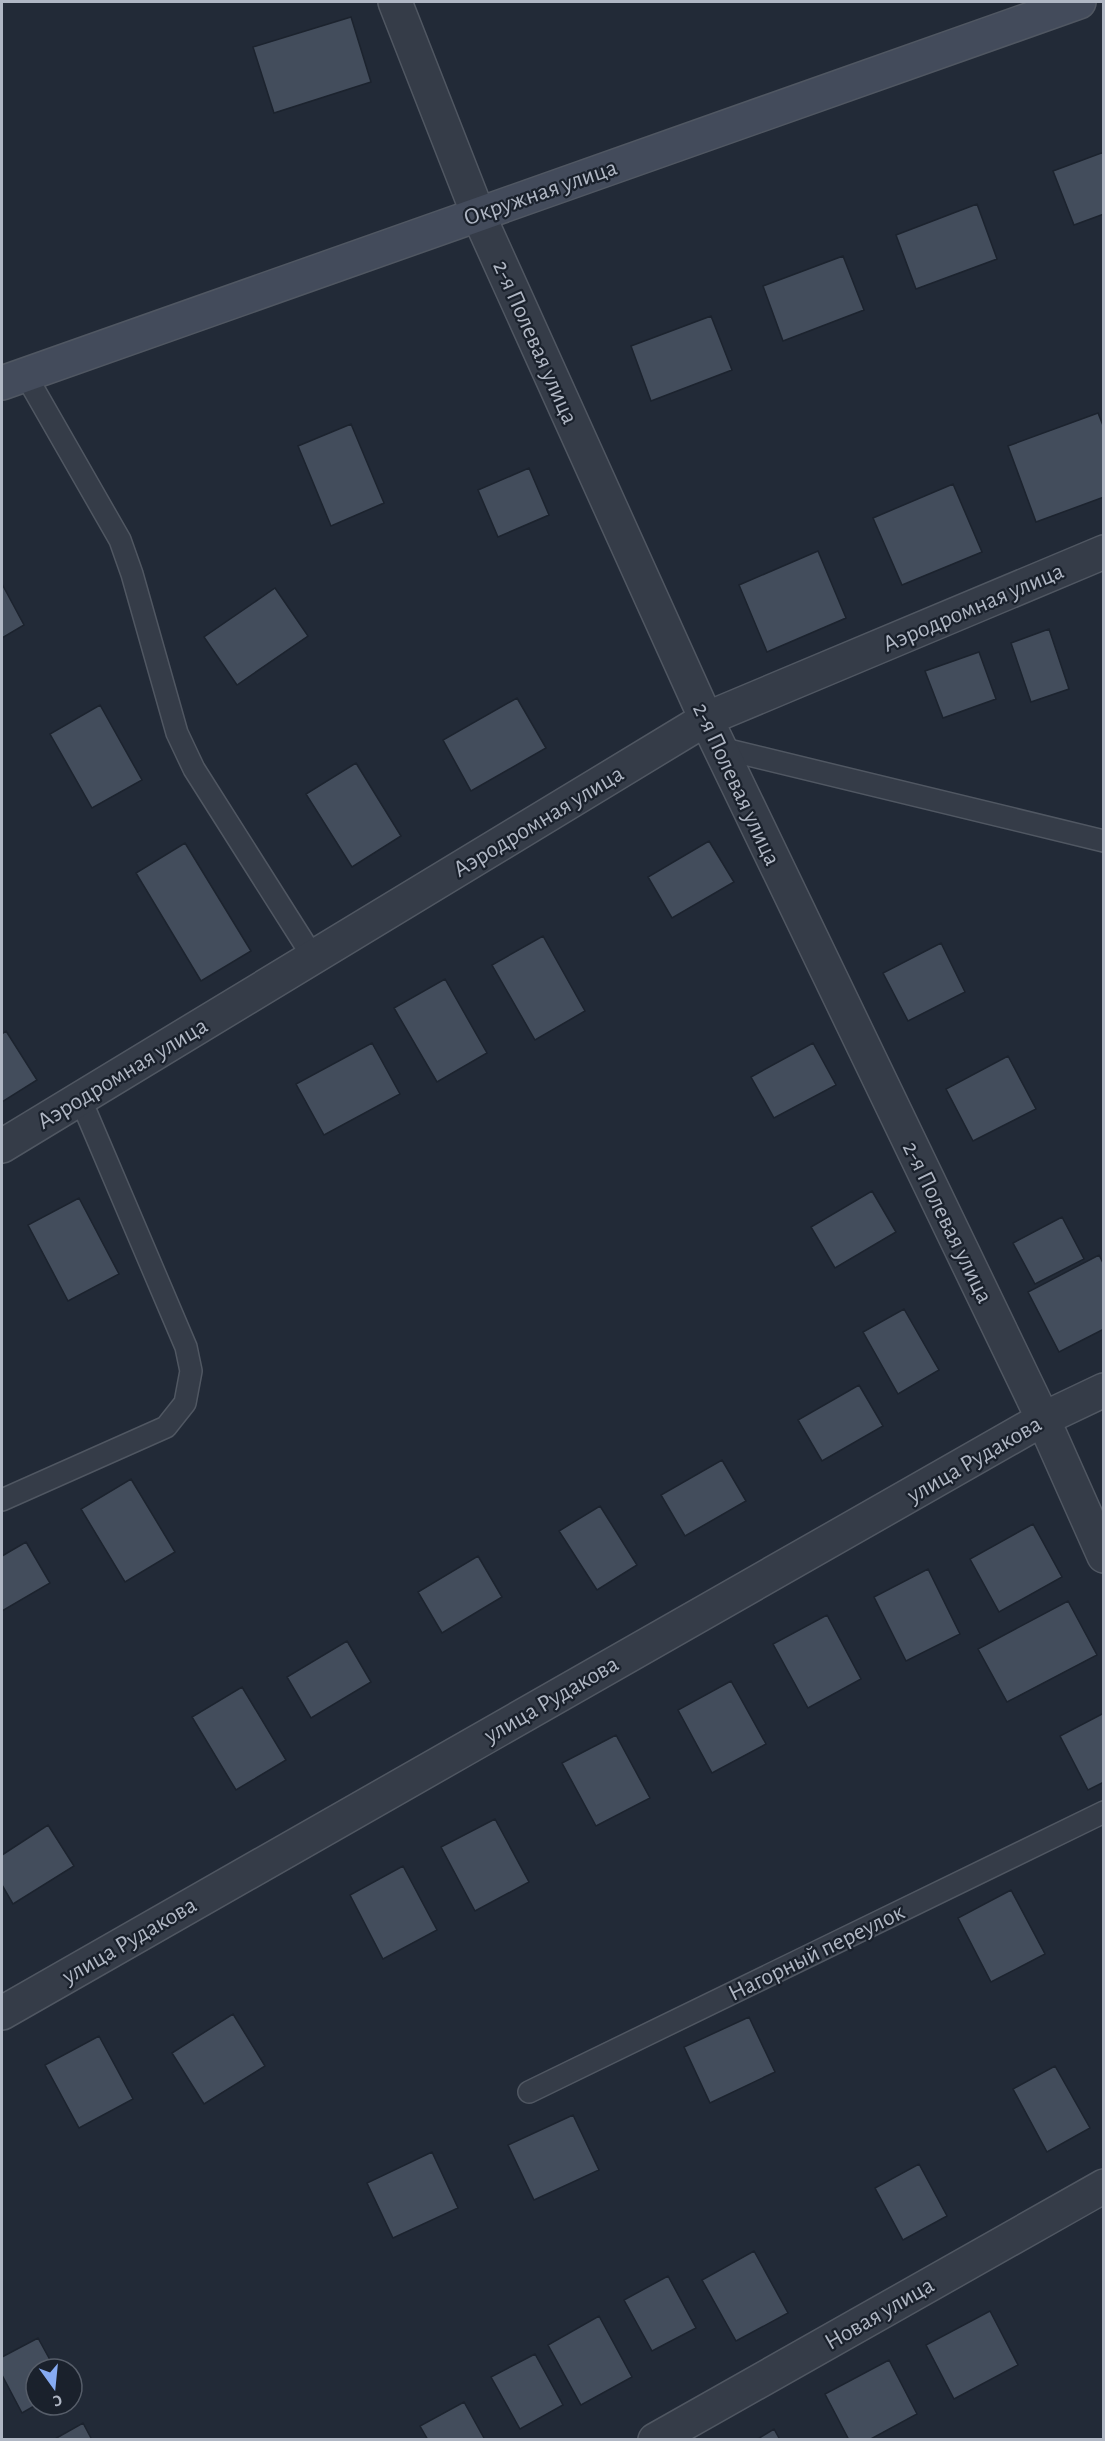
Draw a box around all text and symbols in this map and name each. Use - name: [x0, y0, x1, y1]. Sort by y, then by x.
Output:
- street label: Окружная улица: [460, 155, 620, 230]
- street label: 2-я Полевая улица: [488, 257, 582, 428]
- street label: Аэродромная улица: [879, 559, 1067, 657]
- street label: 2-я Полевая улица: [688, 699, 784, 869]
- street label: Аэродромная улица: [449, 762, 628, 882]
- street label: Аэродромная улица: [33, 1014, 212, 1134]
- street label: 2-я Полевая улица: [898, 1138, 997, 1307]
- street label: улица Рудакова: [902, 1412, 1046, 1508]
- street label: улица Рудакова: [479, 1652, 623, 1748]
- street label: улица Рудакова: [57, 1893, 201, 1989]
- street label: Нагорный переулок: [725, 1900, 908, 2006]
- street label: Новая улица: [821, 2273, 938, 2355]
- north arrow: [24, 2357, 84, 2417]
- text: С: [51, 2392, 64, 2409]

